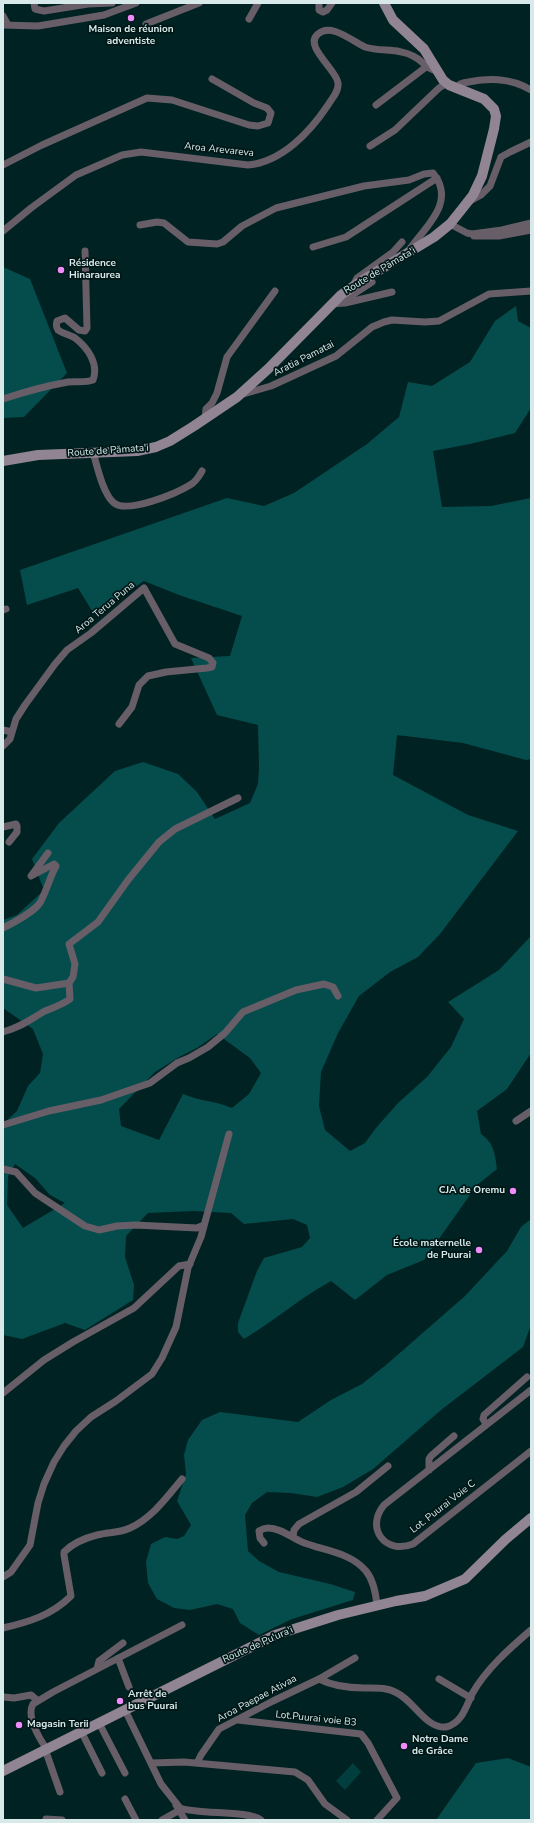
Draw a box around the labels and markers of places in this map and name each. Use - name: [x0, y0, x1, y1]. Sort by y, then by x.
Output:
- marker: Maison de réunion adventiste: [126, 13, 136, 23]
- place label: Maison de réunion adventiste: [88, 24, 174, 48]
- place label: Résidence Hinaraurea: [69, 258, 120, 282]
- marker: Résidence Hinaraurea: [56, 265, 66, 275]
- place label: CJA de Oremu: [439, 1185, 505, 1197]
- marker: CJA de Oremu: [508, 1186, 518, 1196]
- place label: École maternelle de Puurai: [393, 1238, 471, 1262]
- marker: École maternelle de Puurai: [474, 1245, 484, 1255]
- place label: Arrêt de bus Puurai: [128, 1689, 177, 1712]
- marker: Arrêt de bus Puurai: [115, 1696, 125, 1706]
- place label: Magasin Terii: [27, 1719, 89, 1731]
- marker: Magasin Terii: [14, 1720, 24, 1730]
- place label: Notre Dame de Grâce: [412, 1734, 468, 1758]
- marker: Notre Dame de Grâce: [399, 1741, 409, 1751]

